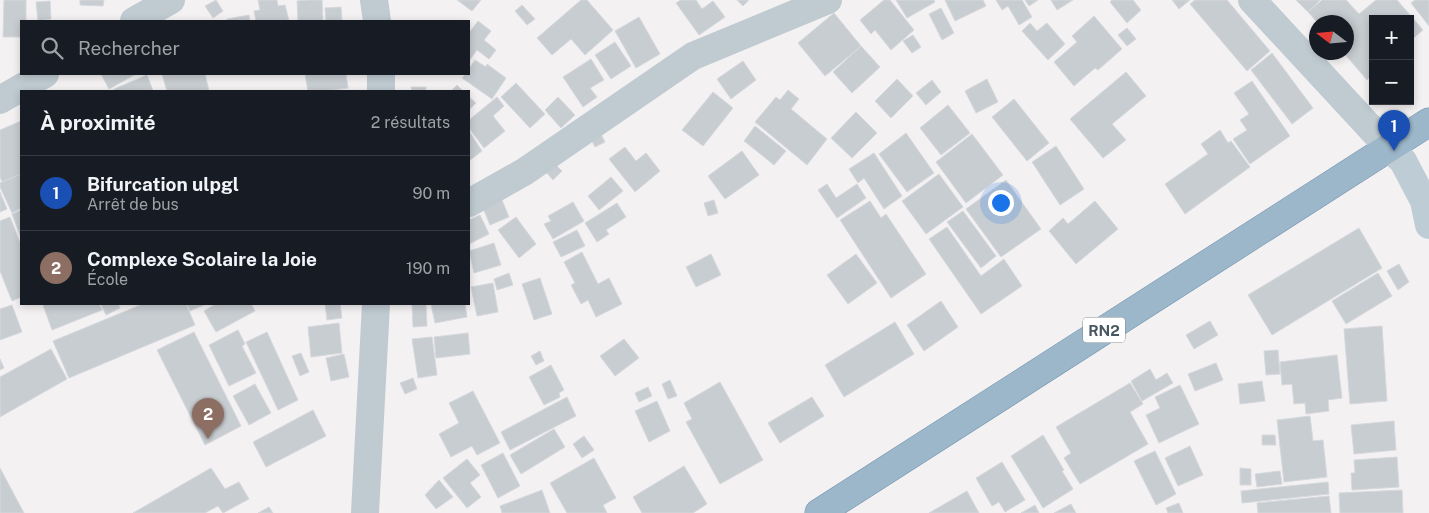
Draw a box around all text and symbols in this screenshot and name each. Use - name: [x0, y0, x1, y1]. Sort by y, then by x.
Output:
- north arrow: [1309, 15, 1354, 60]
- map controls: [1369, 15, 1414, 105]
- button: +: [1369, 15, 1414, 60]
- search box: [20, 20, 470, 75]
- icon: search: [38, 34, 66, 62]
- text: Rechercher: [78, 37, 180, 59]
- button: −: [1369, 60, 1414, 105]
- text: À proximité: [40, 110, 156, 135]
- pin: 1: [1378, 110, 1410, 151]
- text: 2 résultats: [371, 113, 450, 132]
- text: Bifurcation ulpgl: [87, 173, 239, 195]
- text: 1: [53, 184, 59, 203]
- text: 90 m: [413, 184, 450, 203]
- your location: [988, 190, 1014, 216]
- text: Arrêt de bus: [87, 195, 179, 214]
- text: Complexe Scolaire la Joie: [87, 248, 317, 270]
- text: 2: [51, 259, 61, 278]
- text: 190 m: [406, 259, 450, 278]
- text: École: [87, 270, 128, 289]
- road number: RN2: [1083, 318, 1125, 342]
- pin: 2: [192, 398, 224, 439]

